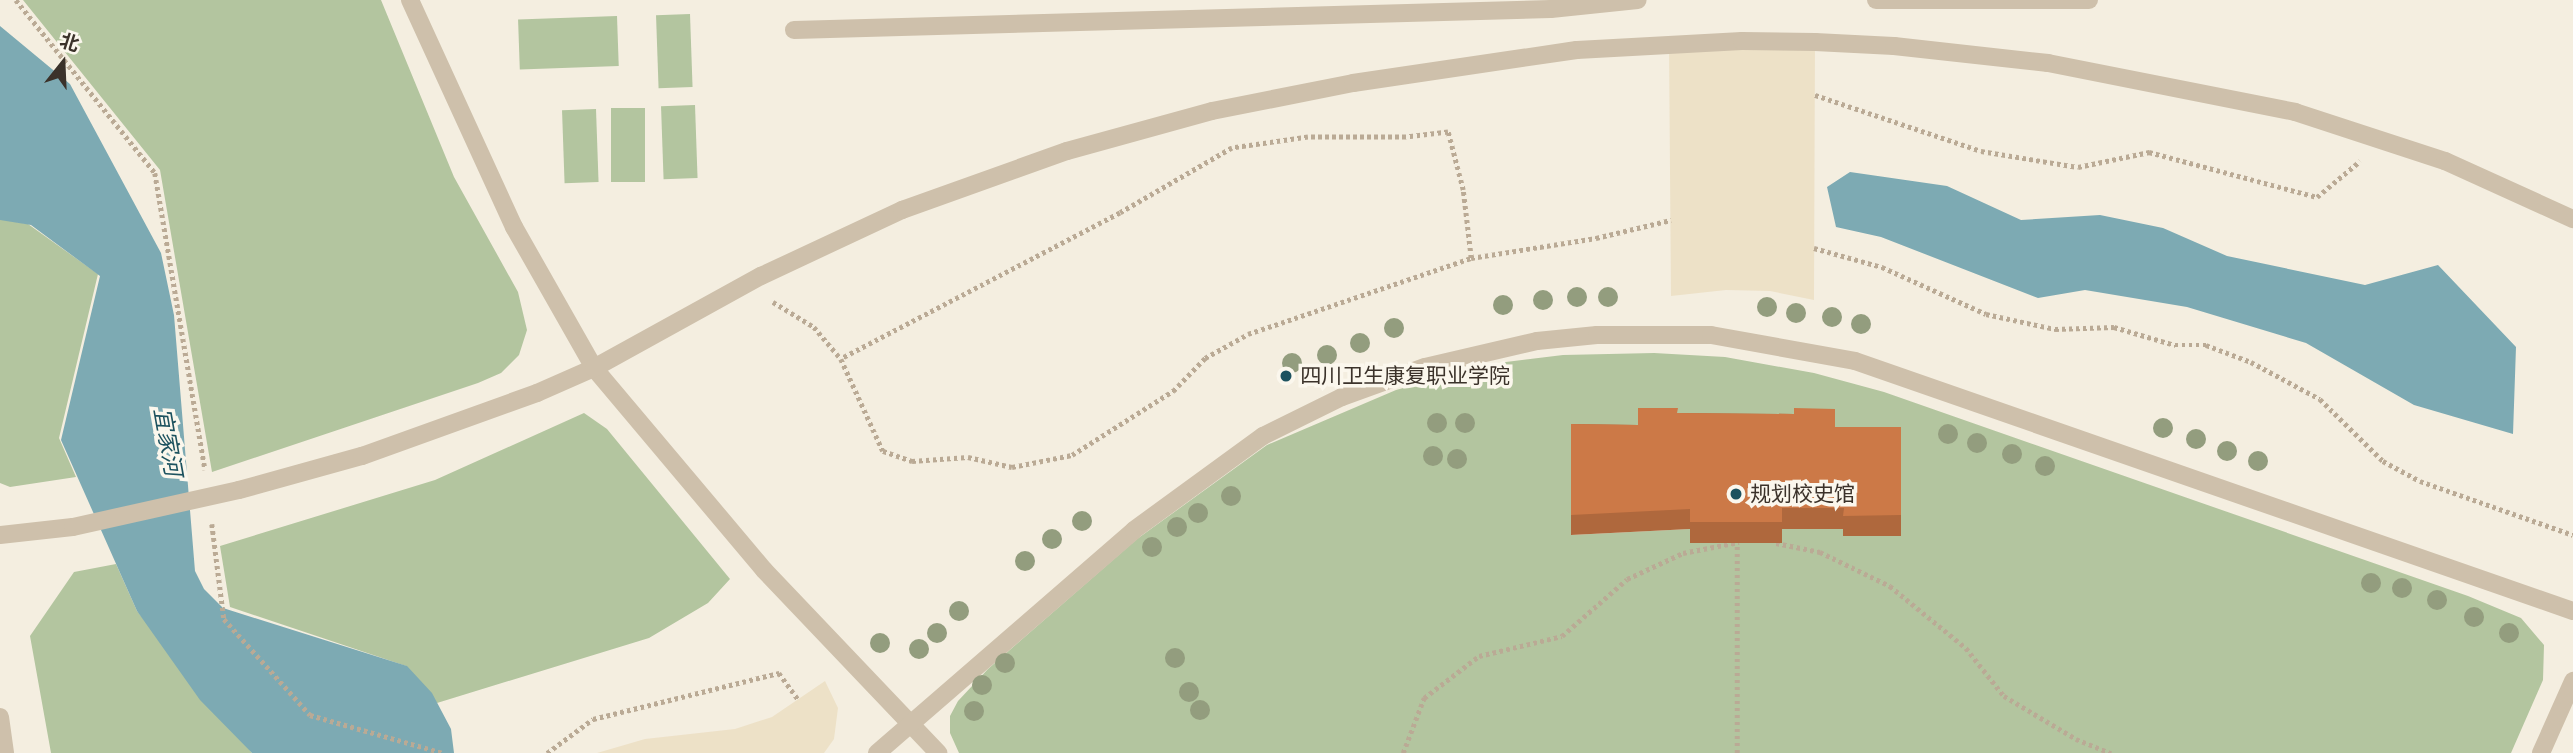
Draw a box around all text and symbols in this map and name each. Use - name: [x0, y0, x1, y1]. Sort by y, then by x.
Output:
- north arrow: [28, 28, 98, 98]
- text: 北: [57, 30, 82, 56]
- place label: 四川卫生康复职业学院: [1300, 363, 1510, 389]
- marker: 四川卫生康复职业学院: [1278, 368, 1294, 384]
- water label: 宜家河: [147, 406, 187, 478]
- place label: 规划校史馆: [1750, 481, 1855, 507]
- marker: 规划校史馆: [1728, 486, 1744, 502]

